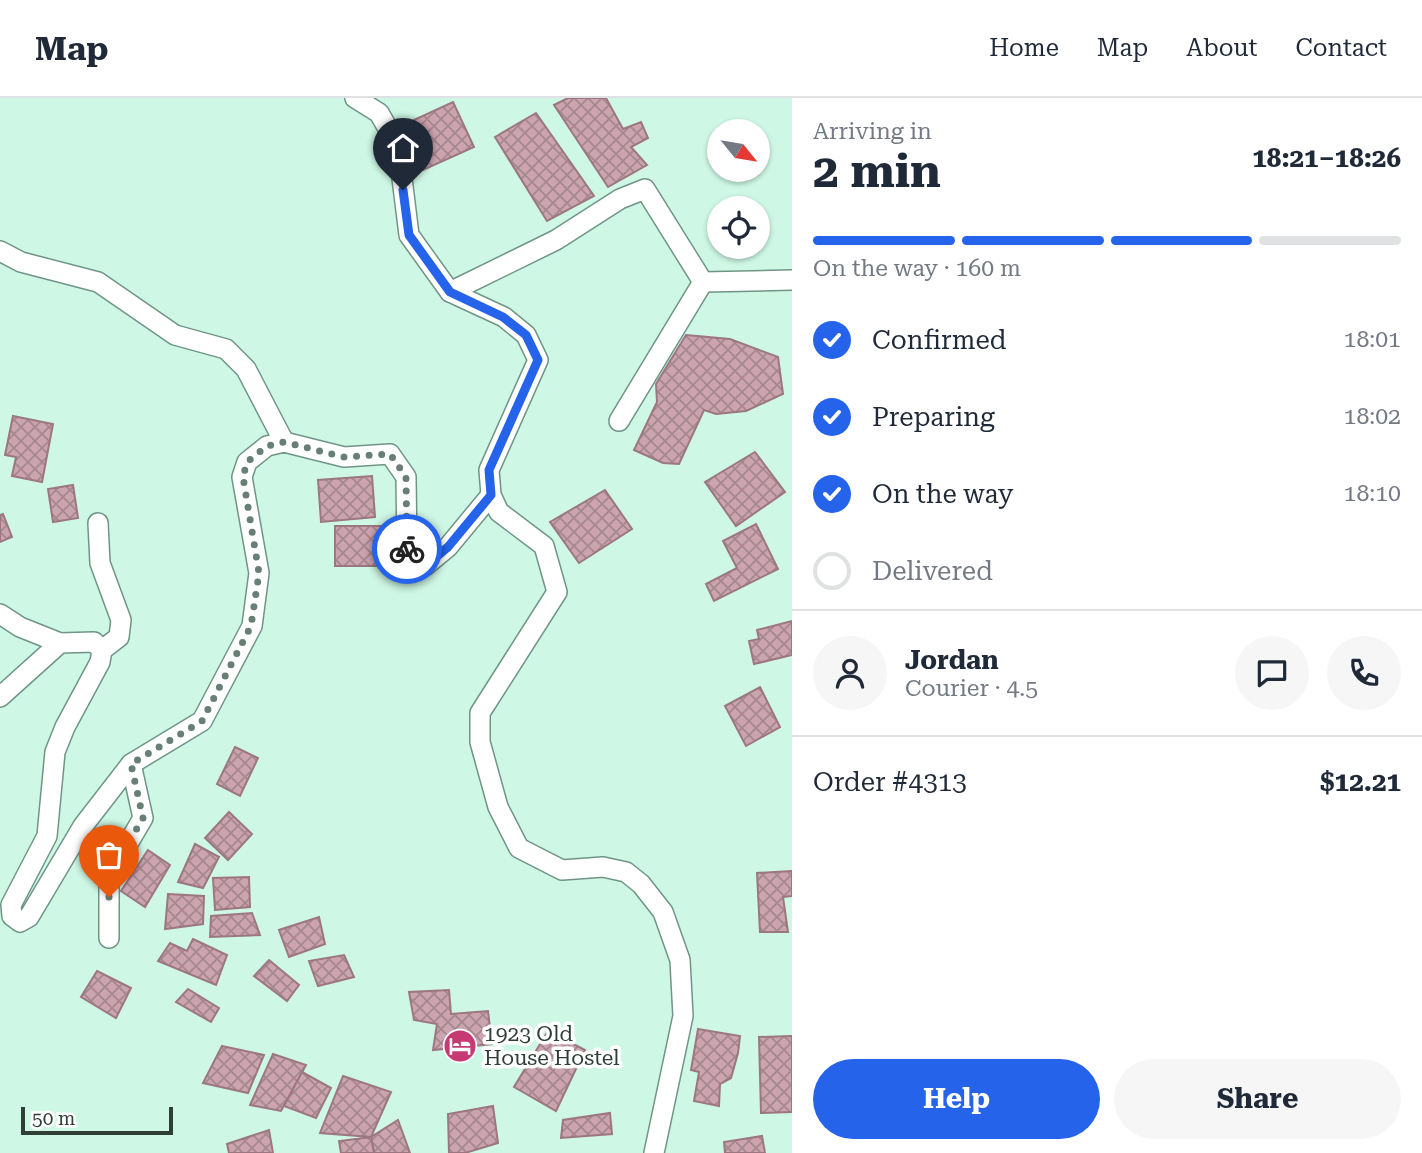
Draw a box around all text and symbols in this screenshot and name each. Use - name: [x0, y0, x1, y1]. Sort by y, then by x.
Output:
- text: Map: [35, 29, 109, 68]
- text: Home: [989, 34, 1059, 62]
- text: Map: [1097, 34, 1148, 62]
- text: About: [1186, 34, 1257, 62]
- text: Contact: [1295, 34, 1387, 62]
- pin: [373, 118, 433, 190]
- text: Arriving in: [813, 118, 932, 145]
- north arrow: [707, 119, 770, 182]
- map controls: [707, 119, 770, 259]
- icon: home: [384, 129, 422, 167]
- text: 18:21–18:26: [1252, 143, 1401, 173]
- text: 2 min: [813, 144, 941, 198]
- button: locate: [707, 196, 770, 259]
- text: On the way · 160 m: [813, 255, 1021, 282]
- icon: check: [813, 321, 851, 359]
- text: Confirmed: [872, 325, 1007, 355]
- text: 18:01: [1344, 326, 1401, 353]
- icon: check: [813, 398, 851, 436]
- text: Preparing: [872, 402, 995, 432]
- text: 18:02: [1344, 403, 1401, 430]
- icon: check: [813, 475, 851, 513]
- text: On the way: [872, 479, 1013, 509]
- text: 18:10: [1344, 480, 1401, 507]
- courier: [372, 514, 442, 584]
- icon: bike: [388, 530, 426, 568]
- text: Delivered: [872, 556, 993, 586]
- button: person: [813, 636, 887, 710]
- button: chat: [1235, 636, 1309, 710]
- button: phone: [1327, 636, 1401, 710]
- text: Jordan: [905, 645, 999, 675]
- text: Courier · 4.5: [905, 675, 1038, 702]
- text: Order #4313: [813, 767, 967, 797]
- text: $12.21: [1320, 767, 1401, 797]
- pin: [79, 825, 139, 897]
- icon: bag: [90, 836, 128, 874]
- place label: 1923 Old House Hostel: [484, 1022, 620, 1070]
- hotel icon: 1923 Old House Hostel: [441, 1027, 479, 1065]
- button: Help: [813, 1059, 1100, 1139]
- button: Share: [1114, 1059, 1401, 1139]
- scale bar: [21, 1104, 173, 1136]
- text: 50 m: [32, 1107, 75, 1130]

